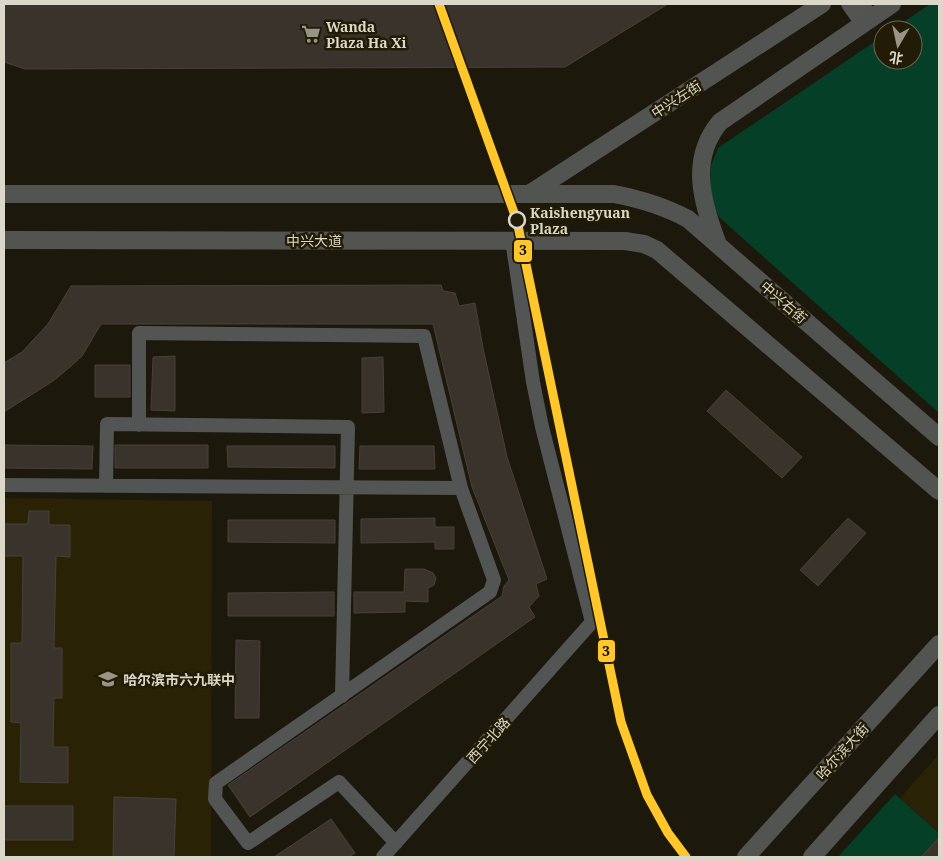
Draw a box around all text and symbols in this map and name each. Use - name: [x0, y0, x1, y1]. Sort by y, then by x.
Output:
- place label: Wanda Plaza Ha Xi: [326, 17, 406, 52]
- north arrow: [873, 20, 923, 70]
- supermarket icon: Wanda Plaza Ha Xi: [300, 23, 322, 45]
- text: 北: [887, 48, 904, 69]
- street label: 中兴左街: [647, 76, 705, 122]
- place label: Kaishengyuan Plaza: [530, 203, 630, 238]
- marker: Kaishengyuan Plaza: [508, 211, 526, 229]
- street label: 中兴大道: [286, 231, 342, 250]
- line badge: 3: [513, 239, 533, 263]
- text: 3: [519, 240, 527, 259]
- street label: 中兴右街: [757, 276, 811, 328]
- line badge: 3: [597, 639, 616, 663]
- text: 3: [602, 641, 610, 660]
- school or university icon: 哈尔滨市六九联中: [97, 668, 119, 690]
- place label: 哈尔滨市六九联中: [123, 670, 235, 689]
- street label: 西宁北路: [462, 713, 514, 767]
- street label: 哈尔滨大街: [812, 719, 872, 783]

